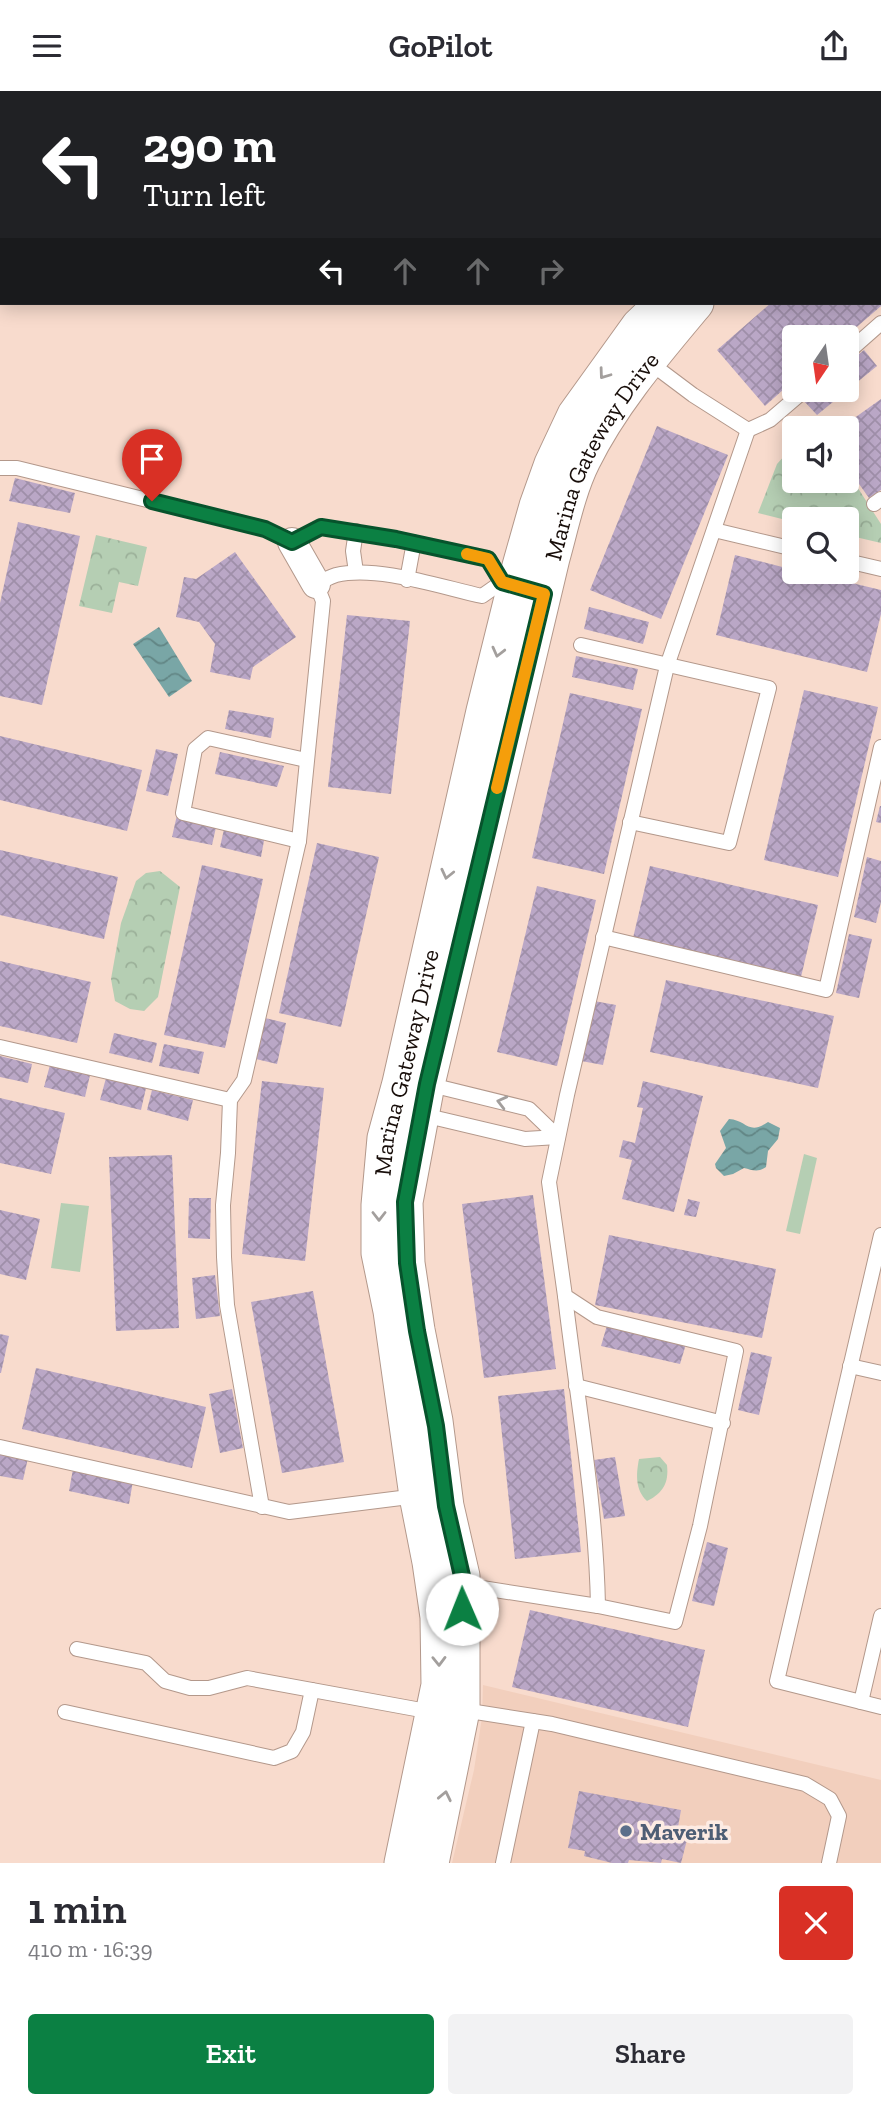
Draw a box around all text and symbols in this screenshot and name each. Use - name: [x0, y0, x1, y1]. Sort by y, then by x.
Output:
- icon: menu: [28, 27, 66, 65]
- text: GoPilot: [389, 27, 492, 65]
- icon: share: [815, 27, 853, 65]
- text: 290 m: [143, 116, 276, 175]
- icon: left: [28, 119, 119, 210]
- text: Turn left: [143, 176, 265, 214]
- icon: left: [313, 252, 351, 290]
- icon: ahead: [386, 252, 424, 290]
- icon: ahead: [459, 252, 497, 290]
- icon: right: [532, 252, 570, 290]
- north arrow: [782, 325, 859, 403]
- map controls: [782, 325, 859, 584]
- street label: Marina Gateway Drive: [538, 346, 665, 563]
- one-way arrow: [600, 366, 612, 379]
- button: sound: [782, 416, 859, 493]
- pin: [122, 429, 182, 501]
- icon: arrive: [133, 440, 171, 478]
- button: search: [782, 507, 859, 584]
- one-way arrow: [492, 646, 507, 658]
- one-way arrow: [441, 868, 456, 880]
- street label: Marina Gateway Drive: [367, 946, 444, 1177]
- one-way arrow: [496, 1096, 508, 1110]
- one-way arrow: [371, 1211, 387, 1222]
- position arrow: [425, 1572, 499, 1646]
- one-way arrow: [431, 1656, 447, 1667]
- one-way arrow: [436, 1790, 451, 1802]
- place label: Maverik: [640, 1817, 728, 1846]
- marker: Maverik: [618, 1823, 634, 1839]
- text: 1 min: [28, 1883, 127, 1934]
- button: close: [779, 1886, 853, 1960]
- text: 410 m · 16:39: [28, 1935, 153, 1963]
- button: Exit: [28, 2014, 434, 2094]
- button: Share: [448, 2014, 853, 2094]

